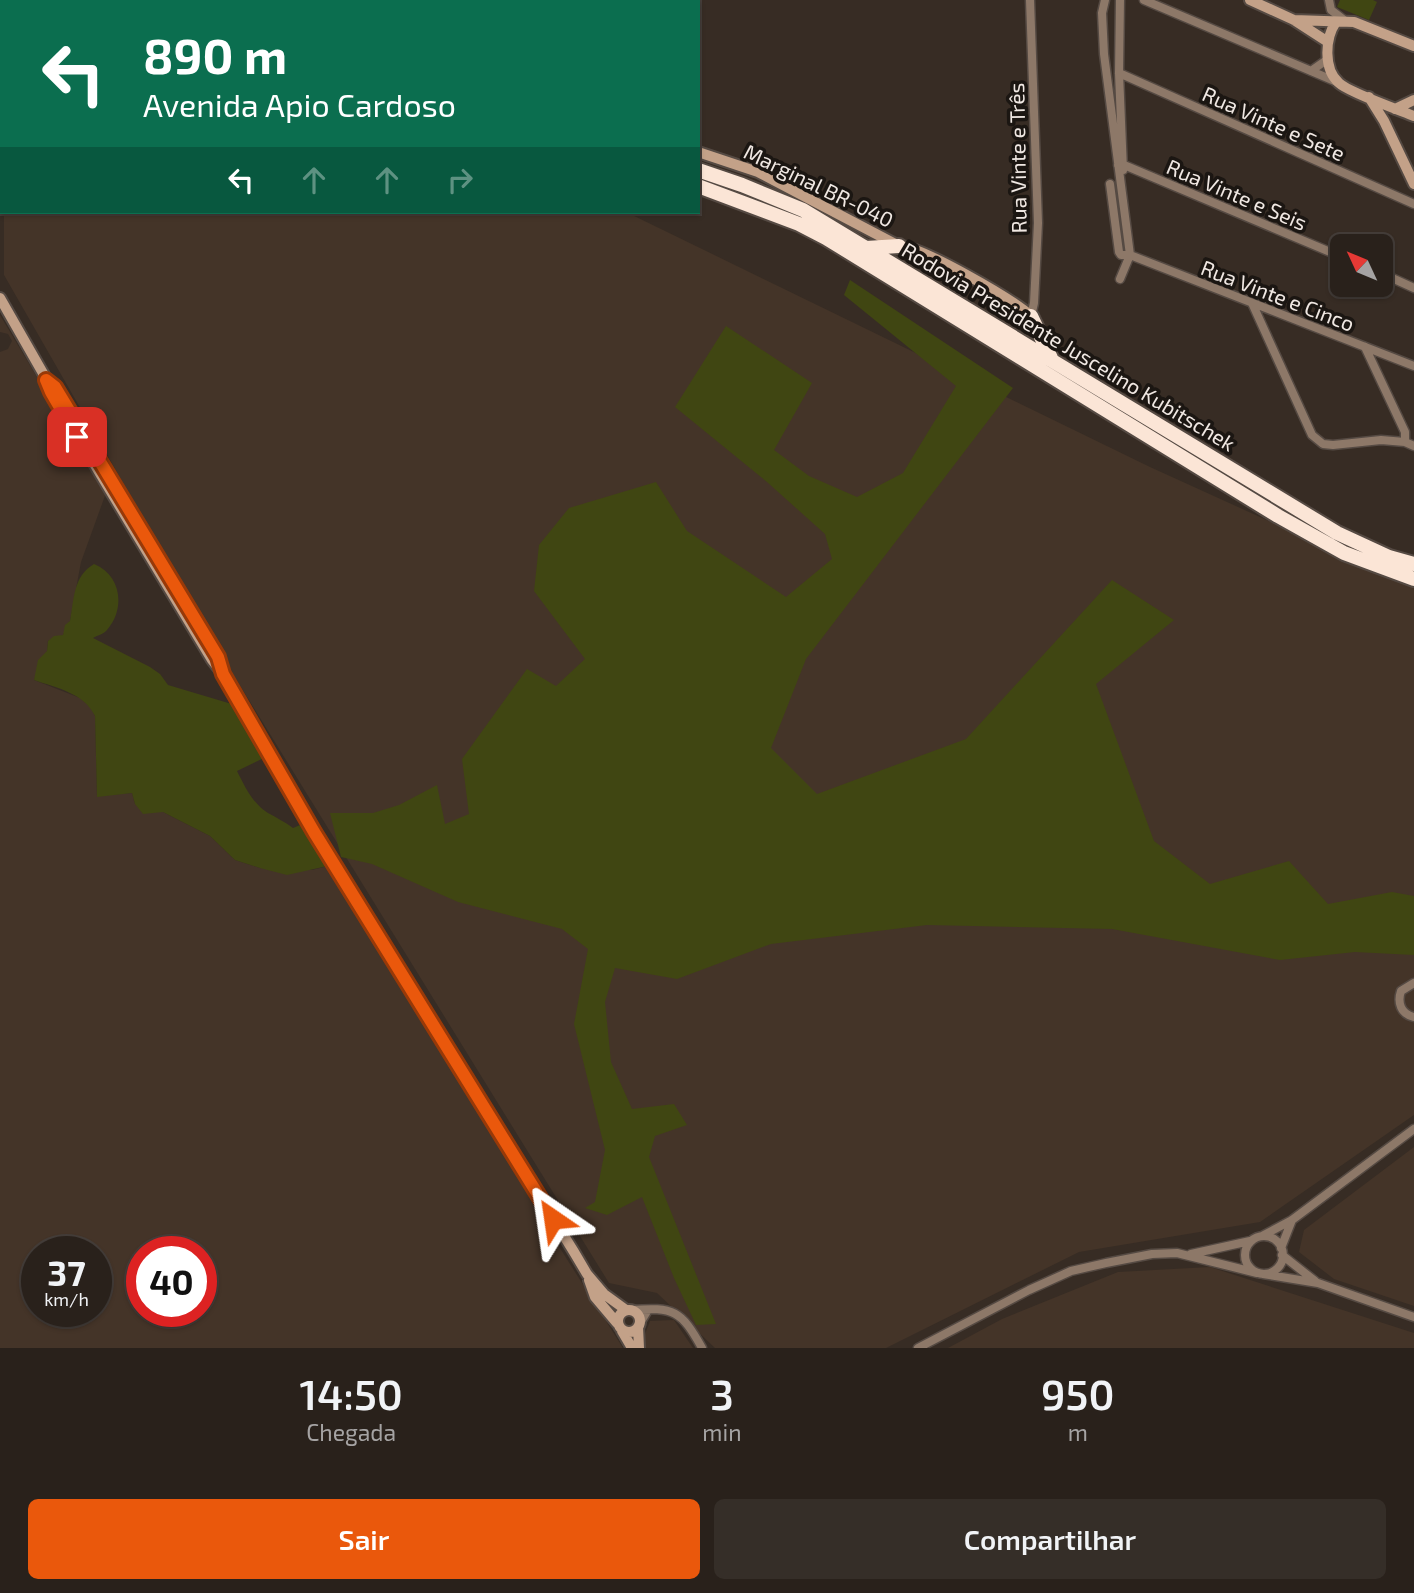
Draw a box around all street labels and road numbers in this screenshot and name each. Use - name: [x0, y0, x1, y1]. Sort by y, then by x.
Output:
- street label: Rua Vinte e Sete: [1199, 80, 1349, 166]
- street label: Rua Vinte e Três: [1003, 82, 1031, 234]
- street label: Marginal BR-040: [740, 138, 898, 232]
- street label: Rua Vinte e Seis: [1163, 153, 1311, 235]
- street label: Rodovia Presidente Juscelino Kubitschek: [898, 236, 1240, 456]
- street label: Rua Vinte e Cinco: [1198, 254, 1358, 336]

